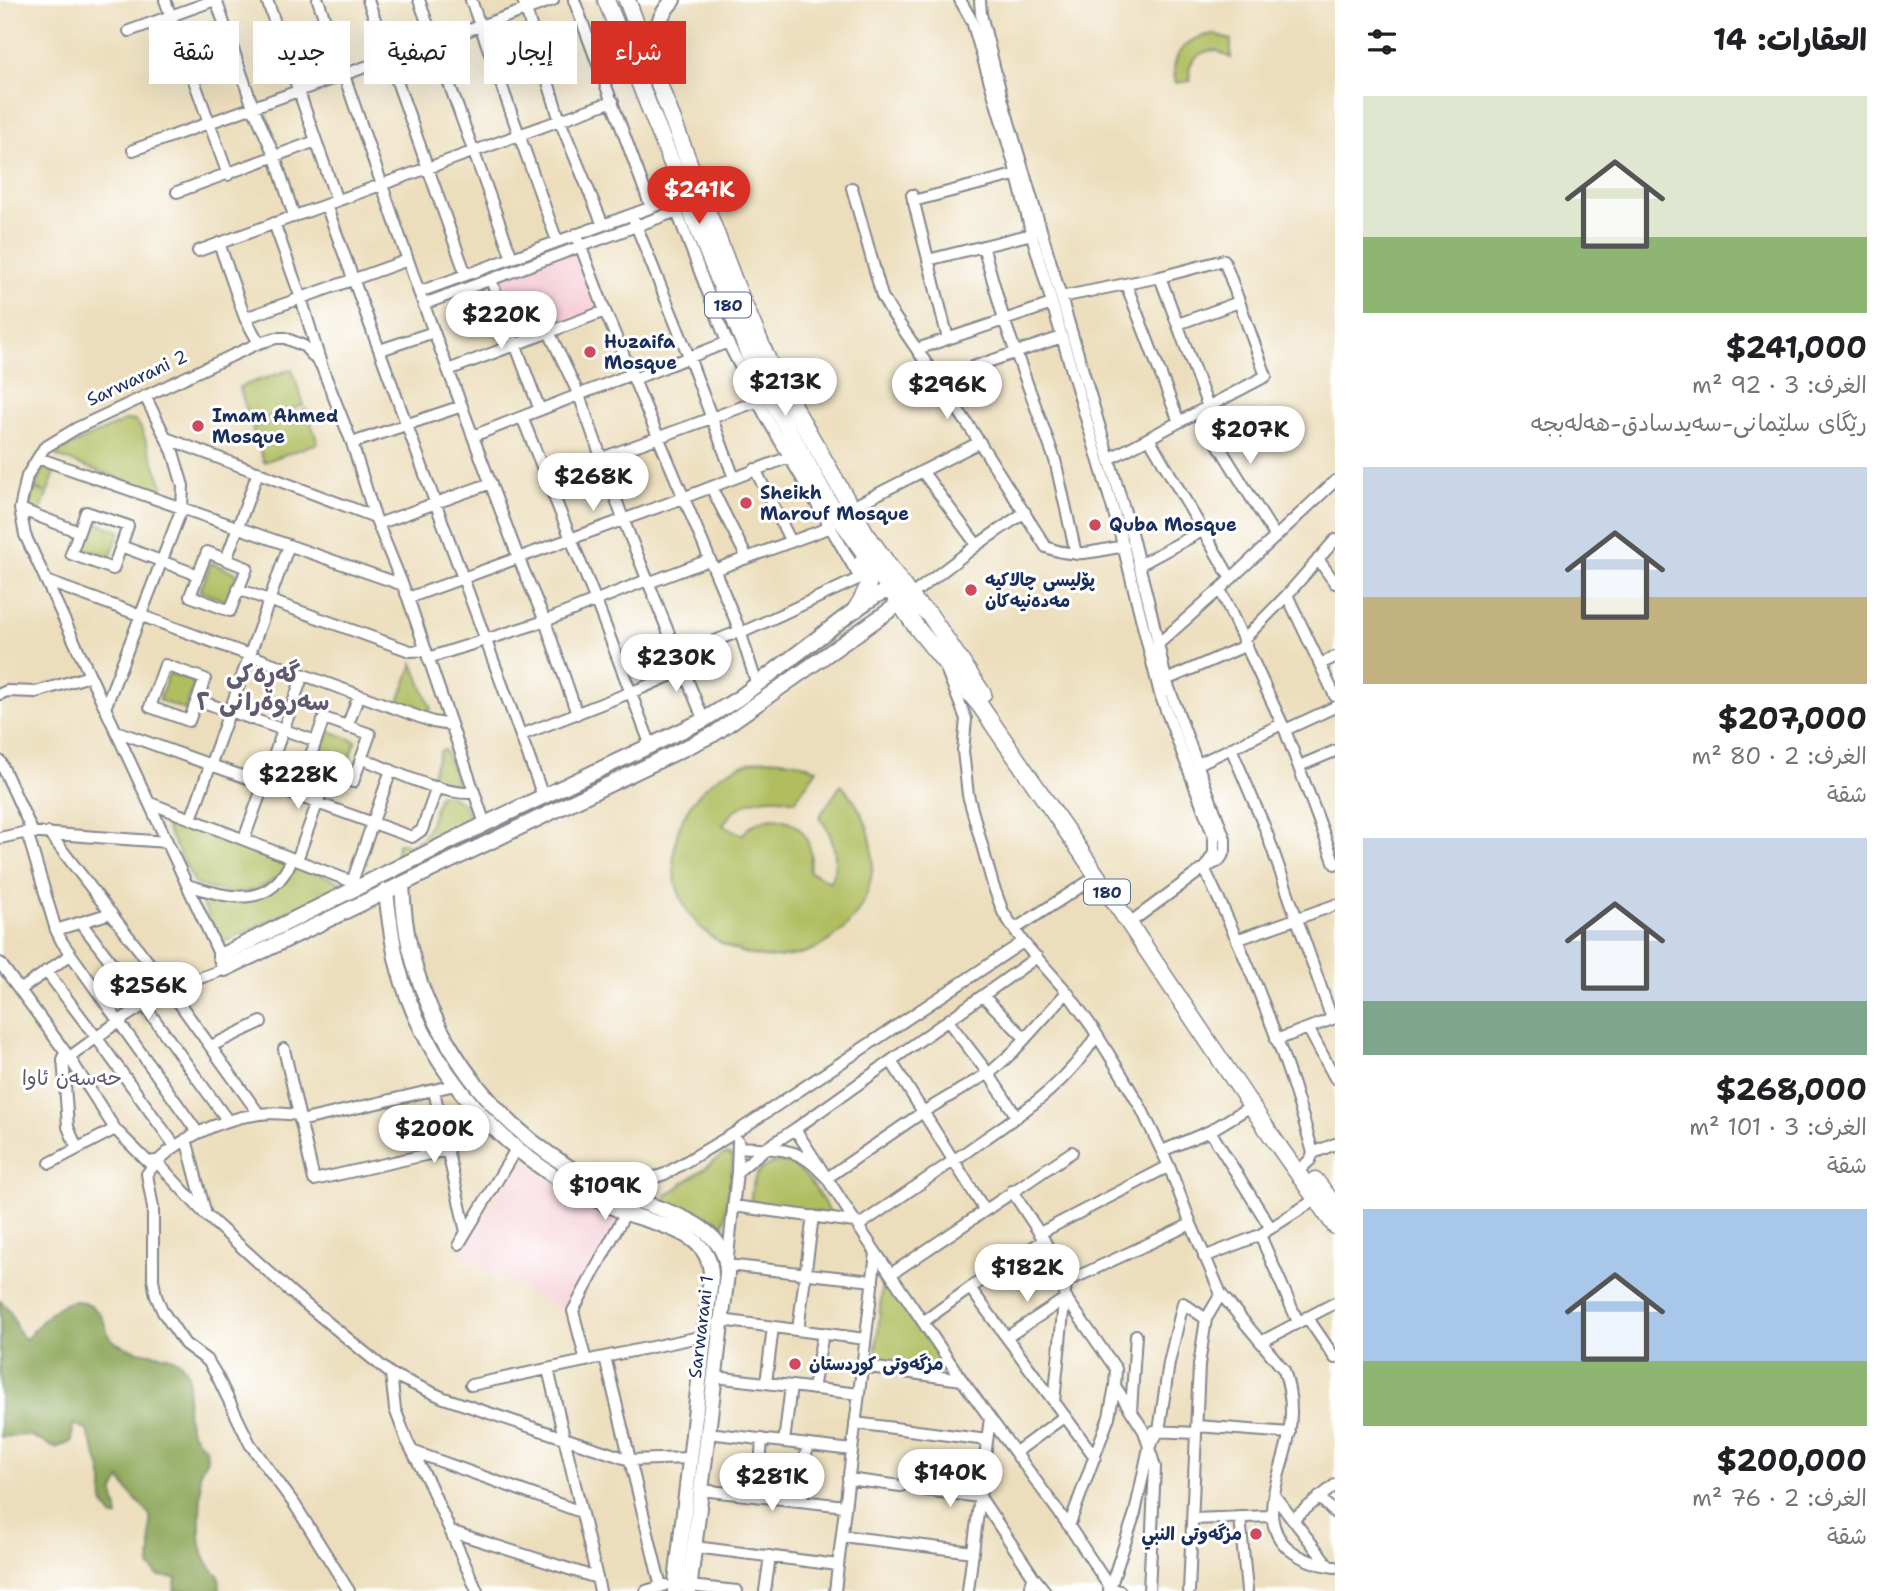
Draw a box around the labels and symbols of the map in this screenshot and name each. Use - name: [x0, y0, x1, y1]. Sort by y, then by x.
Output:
- pin: $241K: [650, 166, 748, 226]
- pin: $220K: [452, 292, 550, 351]
- road number: 180: [705, 292, 751, 318]
- place label: Huzaifa Mosque: [604, 330, 677, 375]
- street label: Sarwarani 2: [83, 344, 191, 412]
- marker: Huzaifa Mosque: [582, 344, 598, 360]
- pin: $213K: [736, 358, 834, 418]
- pin: $296K: [898, 362, 996, 421]
- place label: Imam Ahmed Mosque: [212, 404, 338, 449]
- pin: $207K: [1201, 406, 1299, 466]
- marker: Imam Ahmed Mosque: [190, 418, 206, 434]
- pin: $268K: [544, 454, 642, 513]
- place label: Sheikh Marouf Mosque: [760, 481, 909, 526]
- marker: Sheikh Marouf Mosque: [738, 495, 754, 511]
- place label: Quba Mosque: [1109, 513, 1237, 537]
- marker: Quba Mosque: [1087, 517, 1103, 533]
- place label: پۆلیسی چالاکیە مەدەنیەکان: [985, 568, 1096, 613]
- marker: پۆلیسی چالاکیە مەدەنیەکان: [963, 582, 979, 598]
- pin: $230K: [627, 634, 725, 694]
- district label: گەڕەکی سەروەرانی ٢: [197, 658, 329, 718]
- pin: $228K: [249, 752, 347, 811]
- road number: 180: [1084, 880, 1130, 904]
- pin: $256K: [99, 962, 197, 1022]
- district label: حەسەن ئاوا: [22, 1064, 122, 1092]
- pin: $200K: [385, 1106, 483, 1165]
- pin: $109K: [556, 1162, 654, 1222]
- pin: $182K: [978, 1244, 1076, 1304]
- street label: Sarwarani 1: [683, 1274, 719, 1380]
- place label: مزگەوتی کوردستان: [809, 1352, 943, 1376]
- marker: مزگەوتی کوردستان: [787, 1356, 803, 1372]
- pin: $140K: [901, 1450, 999, 1509]
- pin: $281K: [723, 1454, 821, 1513]
- place label: مزگەوتی النبي: [1142, 1522, 1242, 1550]
- marker: مزگەوتی النبي: [1248, 1526, 1264, 1542]

